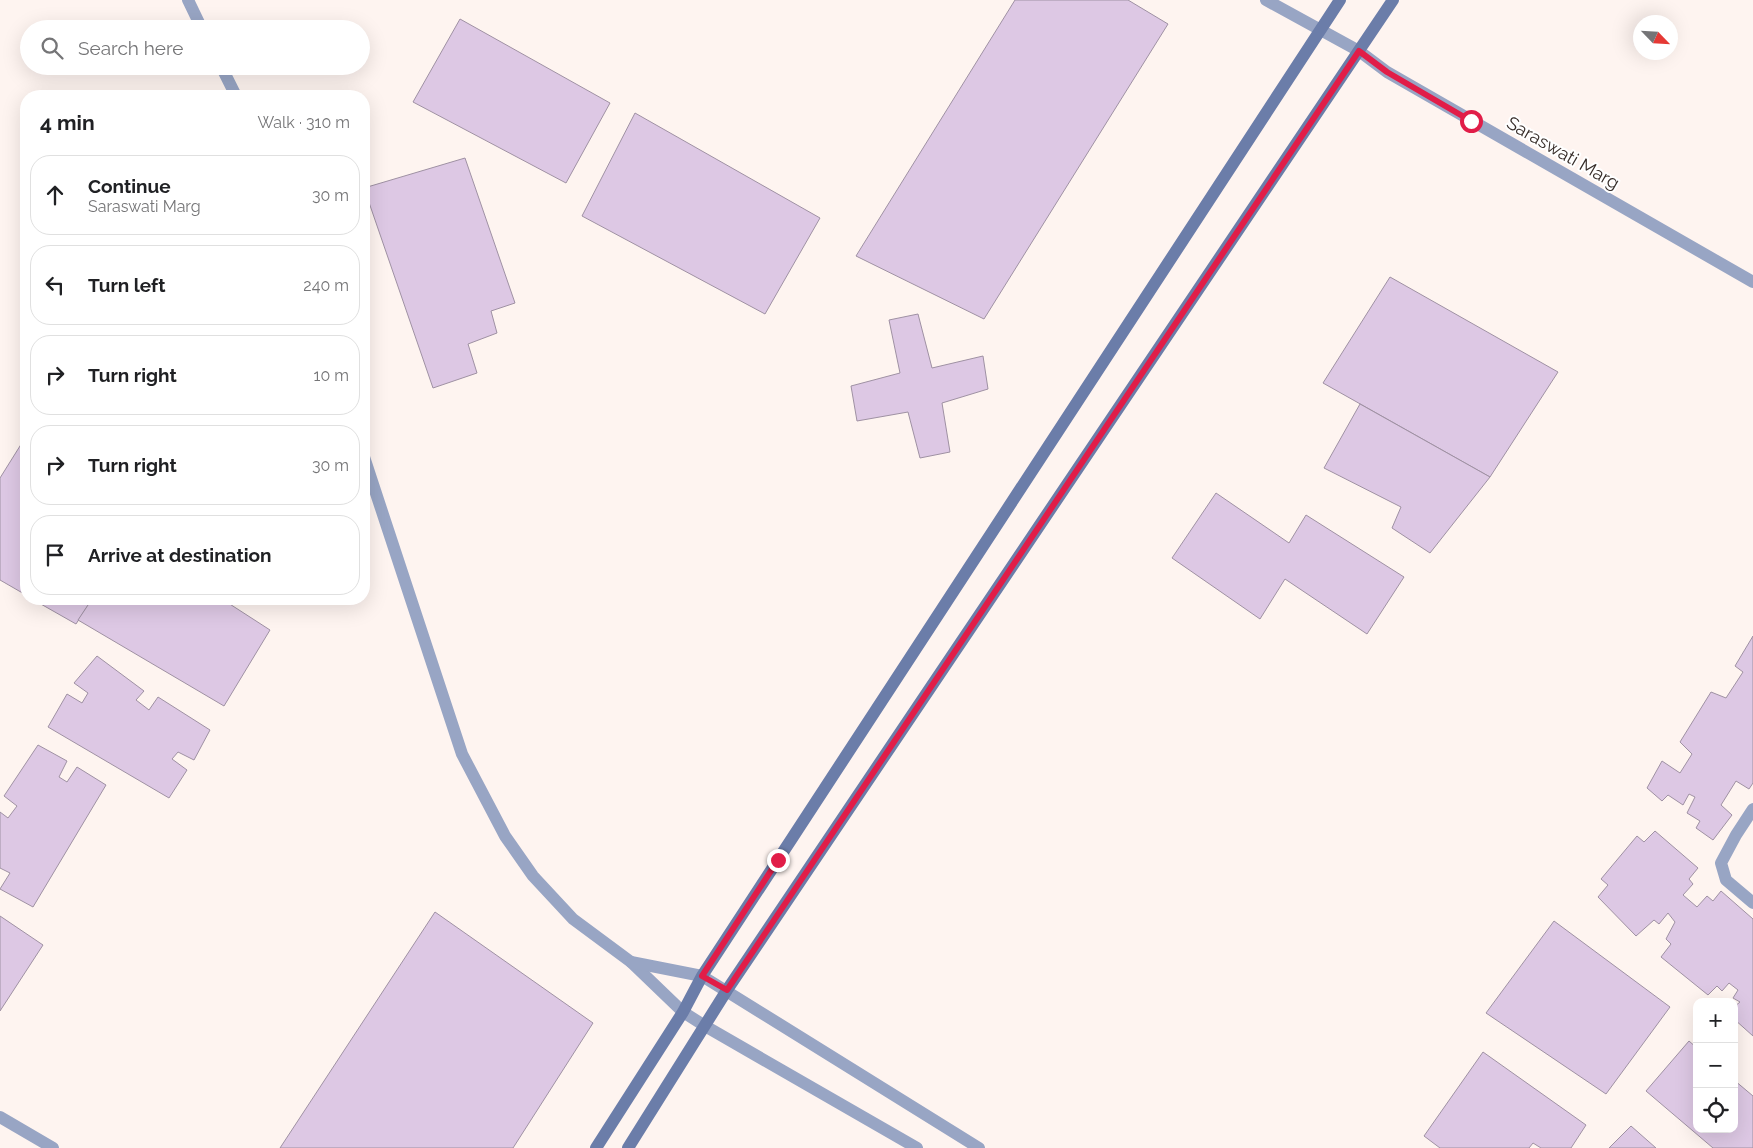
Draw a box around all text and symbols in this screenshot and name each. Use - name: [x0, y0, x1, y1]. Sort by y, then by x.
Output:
- north arrow: [1633, 15, 1678, 60]
- search box: [20, 20, 370, 75]
- icon: search: [38, 34, 66, 62]
- text: Search here: [78, 37, 184, 59]
- text: 4 min: [40, 110, 95, 135]
- route start: [1460, 110, 1483, 133]
- street label: Saraswati Marg: [1503, 112, 1623, 193]
- text: Walk · 310 m: [257, 113, 350, 132]
- text: Continue: [88, 175, 171, 197]
- icon: ahead: [41, 181, 69, 209]
- text: 30 m: [312, 186, 349, 205]
- text: Saraswati Marg: [88, 197, 201, 216]
- icon: left: [41, 271, 69, 299]
- text: Turn left: [88, 274, 165, 296]
- text: 240 m: [303, 276, 349, 295]
- icon: right: [41, 361, 69, 389]
- text: Turn right: [88, 364, 177, 386]
- text: 10 m: [314, 366, 349, 385]
- icon: right: [41, 451, 69, 479]
- text: Turn right: [88, 454, 177, 476]
- text: 30 m: [312, 456, 349, 475]
- icon: arrive: [41, 541, 69, 569]
- text: Arrive at destination: [88, 544, 272, 566]
- route end: [767, 849, 790, 872]
- map controls: [1693, 998, 1738, 1133]
- button: +: [1693, 998, 1738, 1043]
- button: −: [1693, 1043, 1738, 1088]
- button: locate: [1693, 1088, 1738, 1133]

